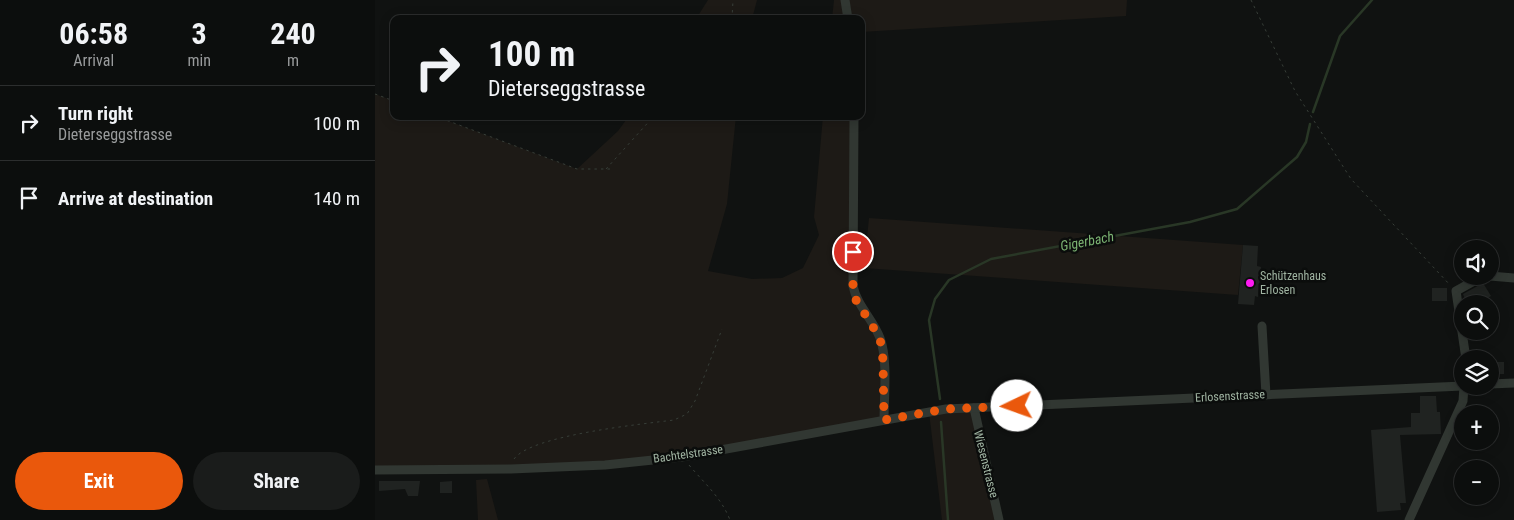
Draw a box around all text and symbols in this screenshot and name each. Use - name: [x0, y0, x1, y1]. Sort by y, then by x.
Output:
- text: 06:58: [59, 16, 128, 51]
- text: 3: [192, 16, 207, 51]
- text: 240: [270, 16, 316, 51]
- text: 100 m: [488, 34, 575, 75]
- icon: right: [405, 35, 470, 100]
- text: Arrival: [73, 51, 114, 70]
- text: min: [187, 51, 211, 70]
- text: m: [287, 51, 299, 70]
- text: Dieterseggstrasse: [488, 76, 645, 101]
- text: Turn right: [58, 102, 133, 125]
- icon: right: [15, 109, 43, 137]
- text: 100 m: [313, 112, 360, 135]
- text: Dieterseggstrasse: [58, 125, 172, 144]
- icon: arrive: [15, 184, 43, 212]
- text: Arrive at destination: [58, 187, 213, 210]
- text: 140 m: [313, 187, 360, 210]
- water label: Gigerbach: [1059, 228, 1115, 254]
- pin: [832, 231, 874, 273]
- icon: arrive: [839, 238, 867, 266]
- map controls: [1454, 240, 1499, 505]
- button: sound: [1454, 240, 1499, 285]
- place label: Schützenhaus Erlosen: [1260, 269, 1326, 297]
- marker: Schützenhaus Erlosen: [1244, 277, 1256, 289]
- button: search: [1454, 295, 1499, 340]
- button: layers: [1454, 350, 1499, 395]
- position arrow: [990, 379, 1042, 431]
- street label: Erlosenstrasse: [1195, 387, 1266, 405]
- button: +: [1454, 405, 1499, 450]
- street label: Wiesenstrasse: [971, 429, 1001, 500]
- street label: Bachtelstrasse: [652, 442, 724, 466]
- button: Exit: [15, 452, 183, 510]
- button: Share: [193, 452, 360, 510]
- button: −: [1454, 460, 1499, 505]

